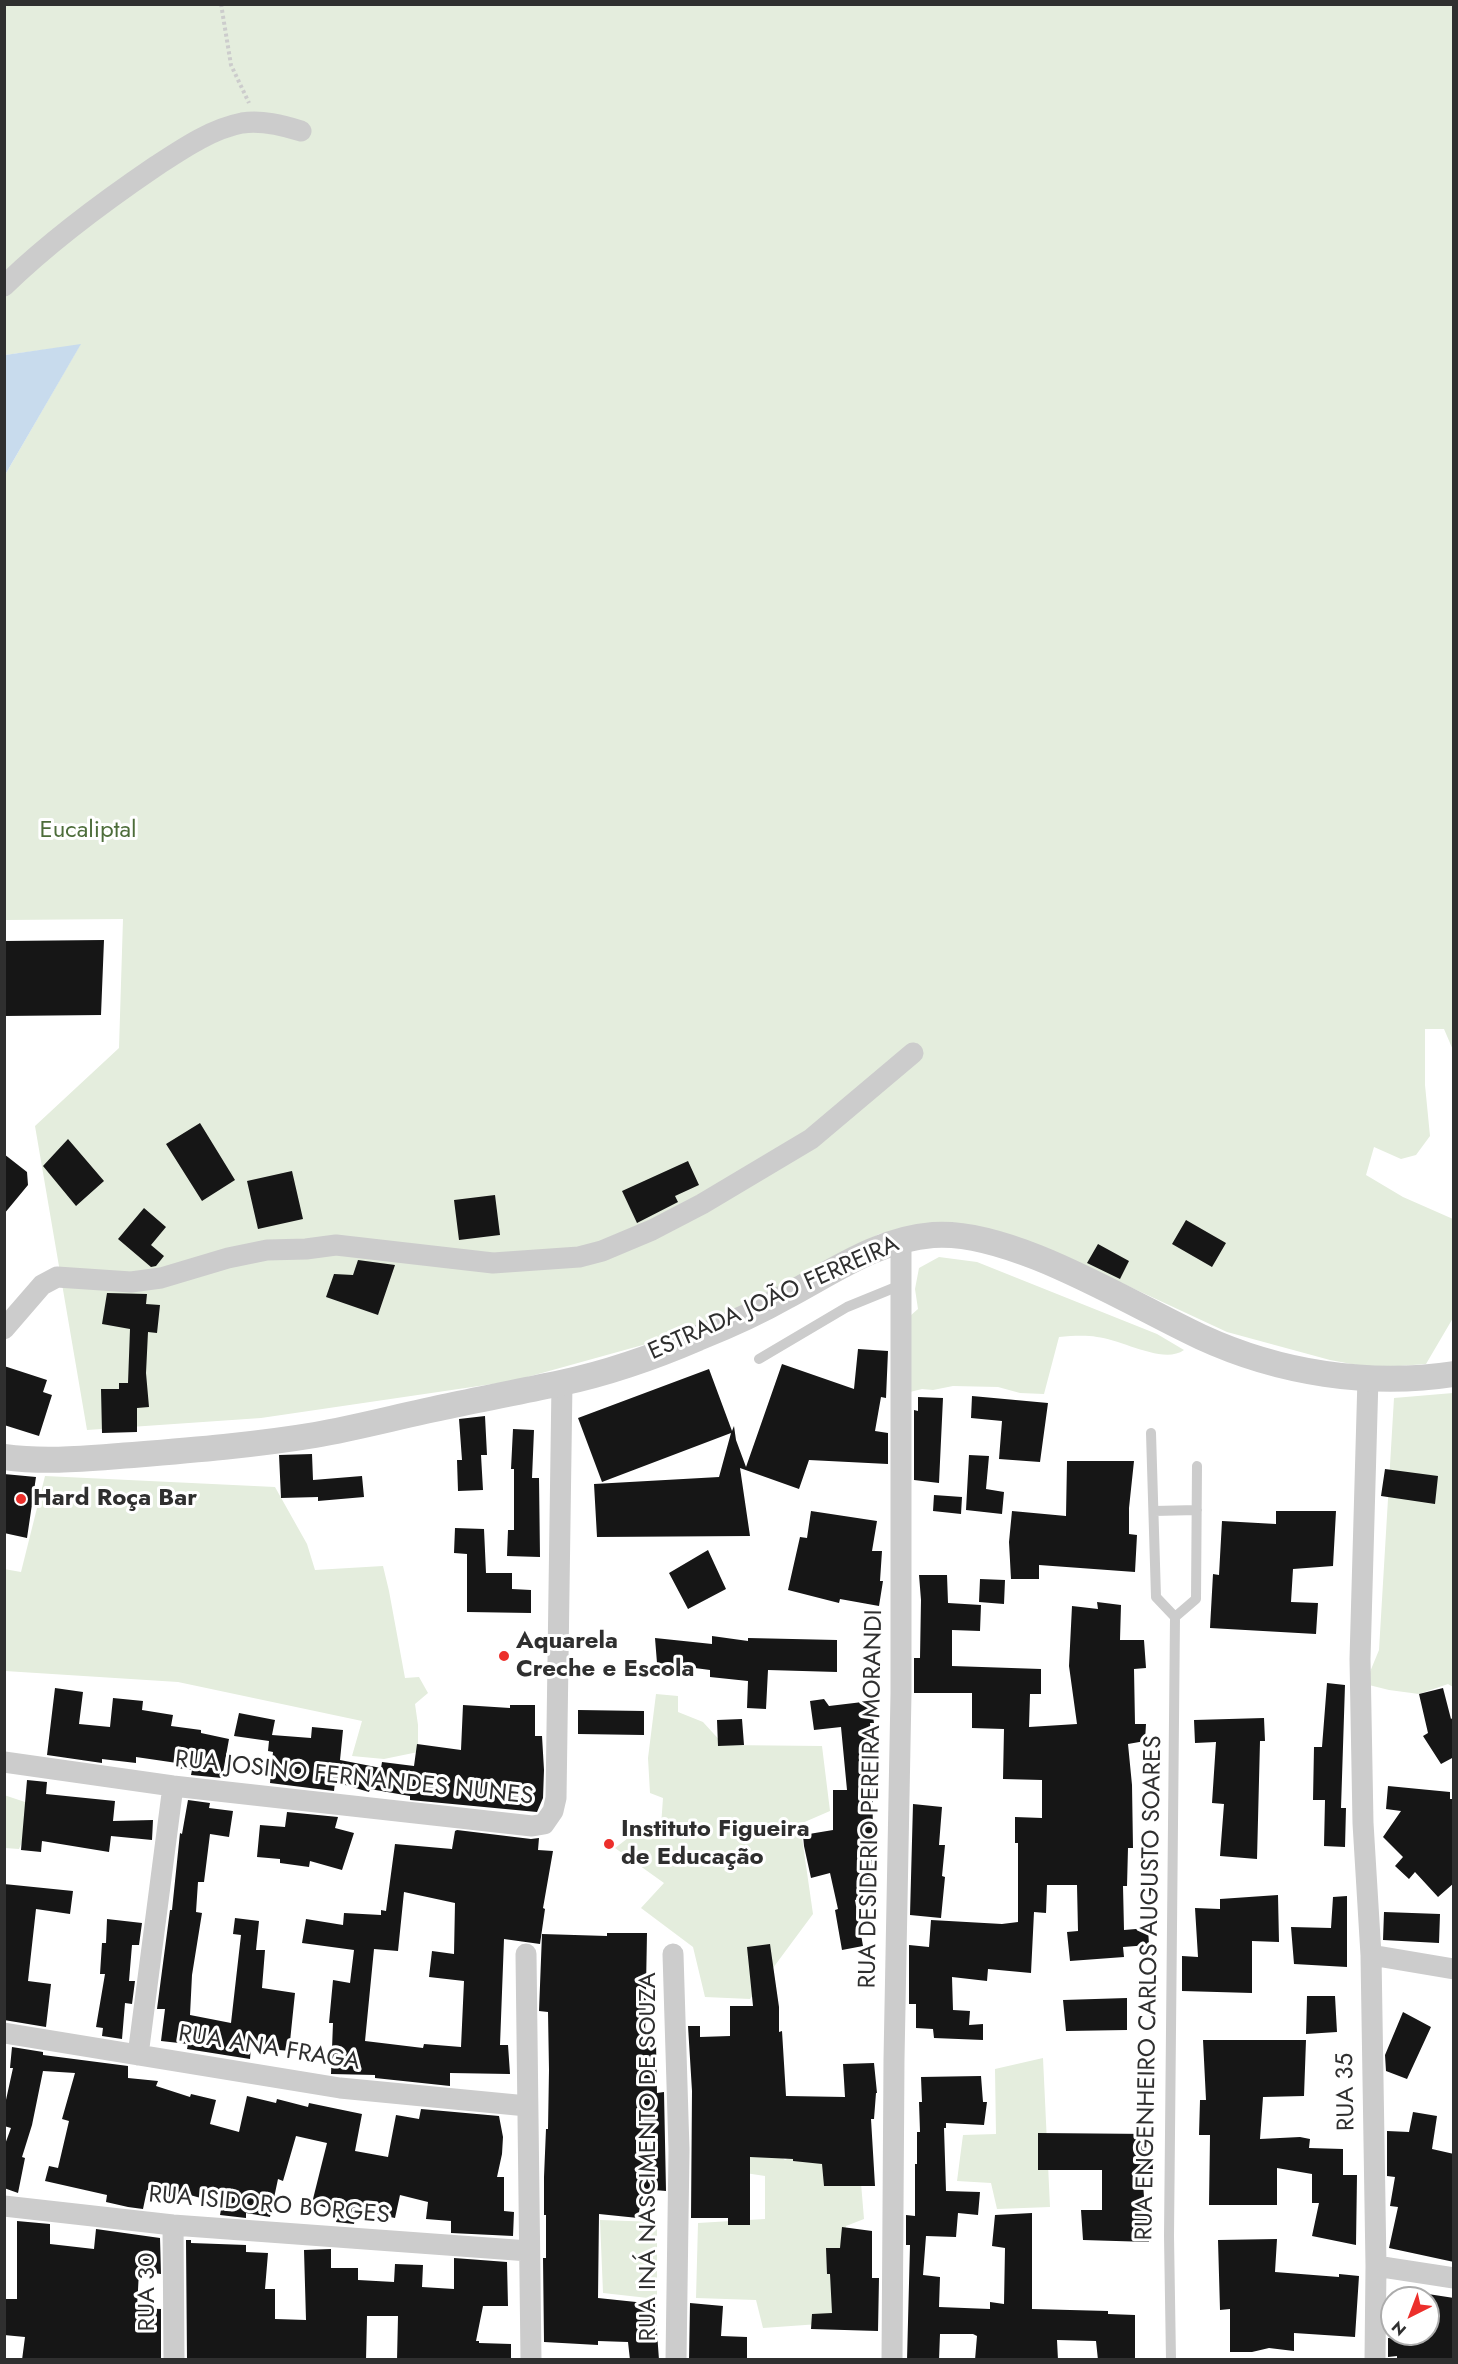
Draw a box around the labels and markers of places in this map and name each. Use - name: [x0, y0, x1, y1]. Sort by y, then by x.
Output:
- place label: Hard Roça Bar: [33, 1485, 197, 1513]
- marker: Hard Roça Bar: [14, 1492, 28, 1506]
- place label: Aquarela Creche e Escola: [516, 1628, 694, 1684]
- marker: Aquarela Creche e Escola: [497, 1649, 511, 1663]
- place label: Instituto Figueira de Educação: [621, 1816, 810, 1872]
- marker: Instituto Figueira de Educação: [602, 1837, 616, 1851]

